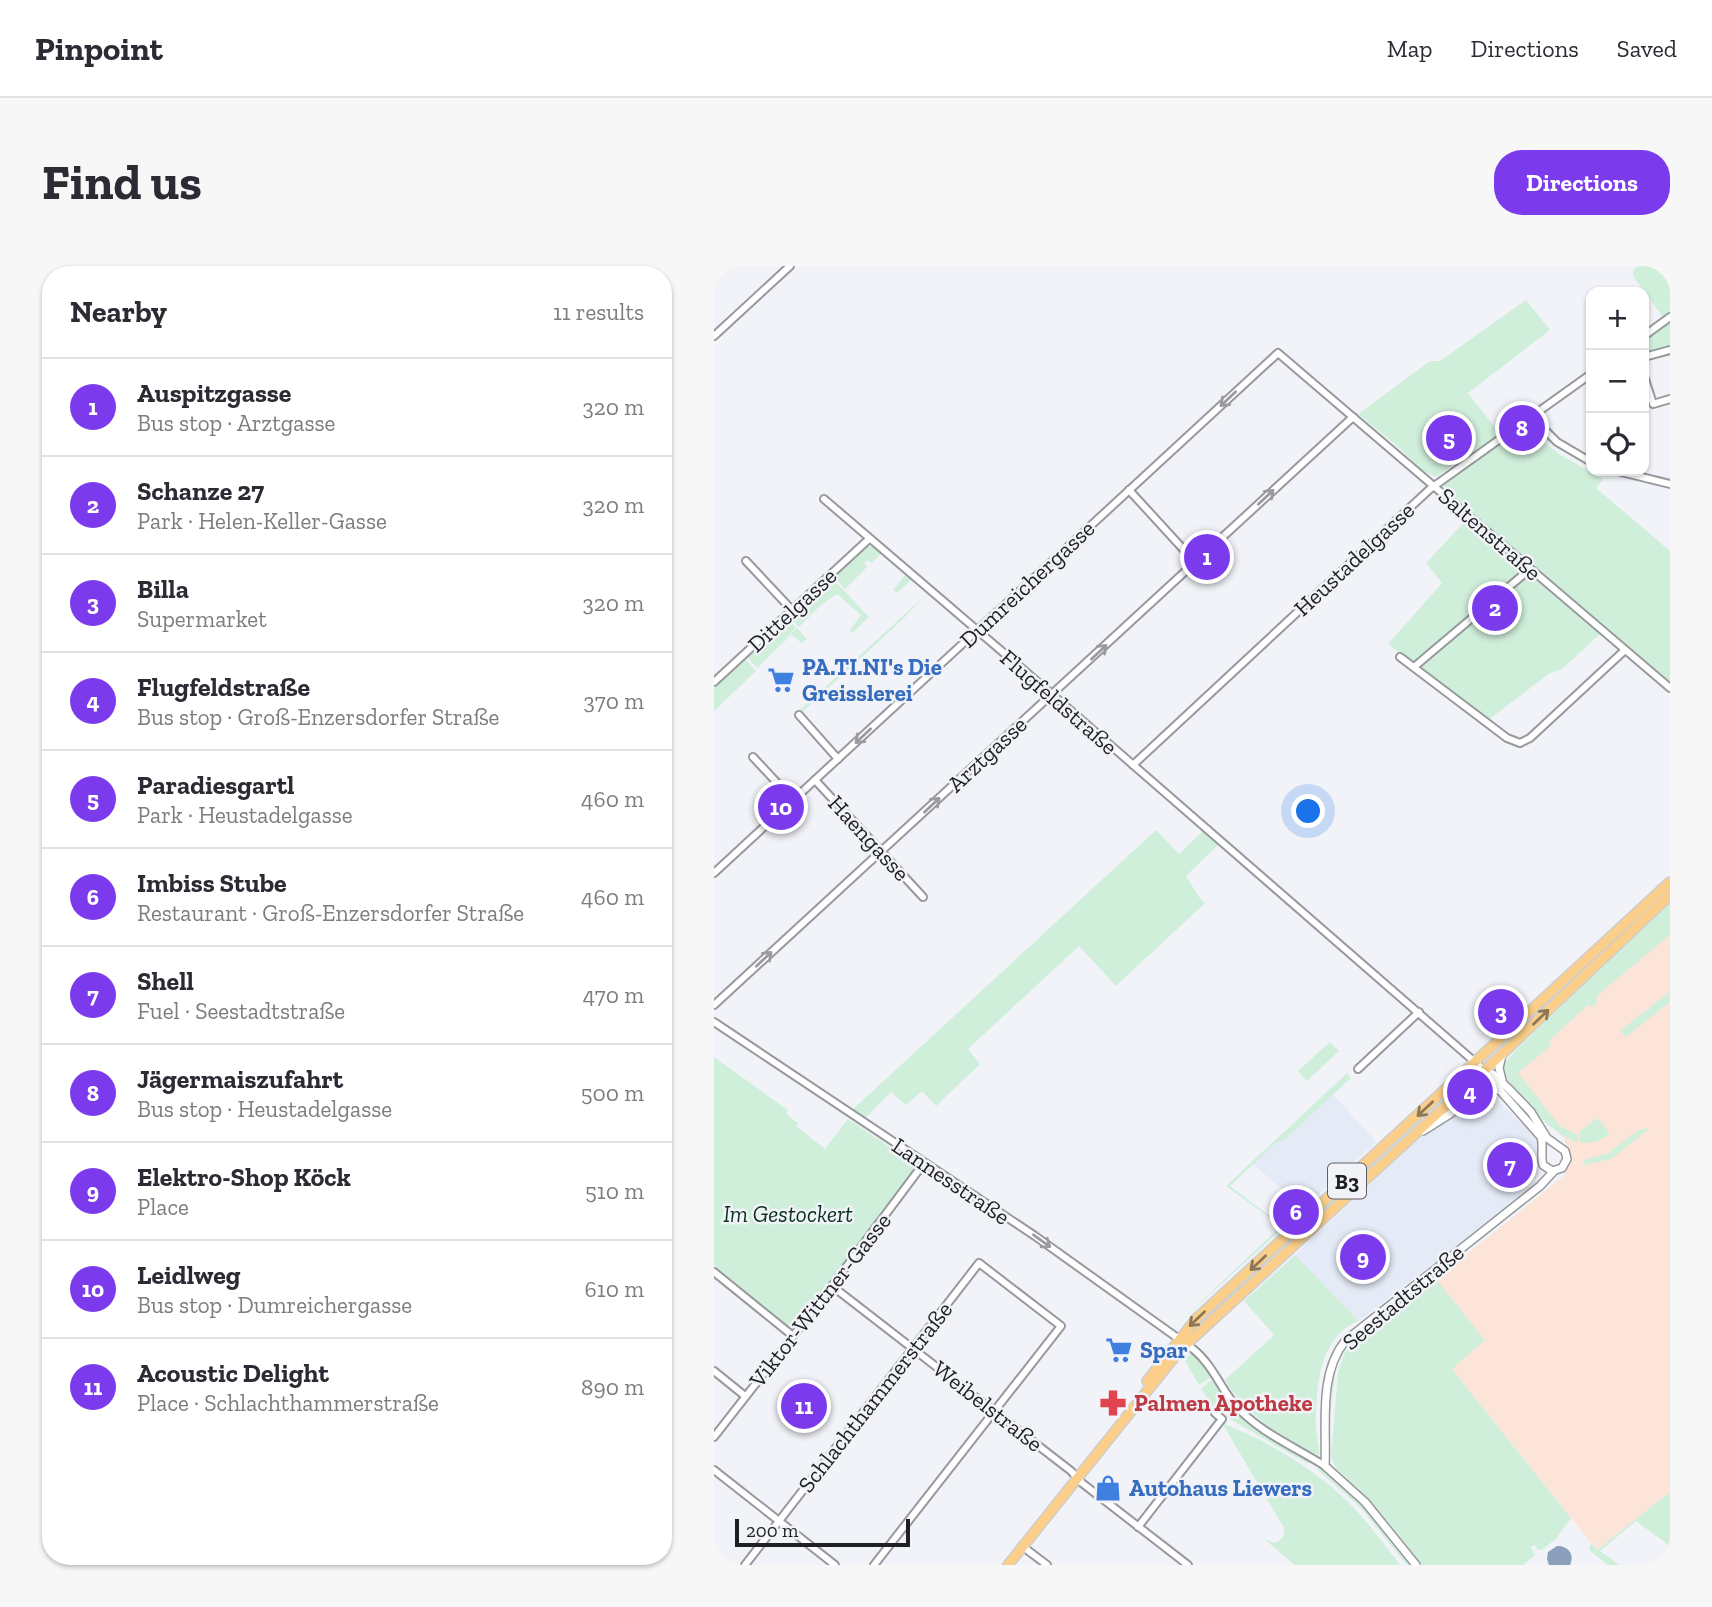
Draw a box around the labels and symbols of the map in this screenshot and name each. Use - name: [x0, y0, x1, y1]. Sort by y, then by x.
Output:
- one-way arrow: [1219, 391, 1237, 407]
- pin: 8: [1499, 402, 1545, 454]
- pin: 5: [1426, 412, 1472, 464]
- street label: Saltenstraße: [1433, 482, 1547, 586]
- one-way arrow: [1257, 488, 1274, 505]
- street label: Heustadelgasse: [1288, 496, 1420, 622]
- street label: Dumreichergasse: [954, 514, 1100, 654]
- pin: 1: [1184, 531, 1230, 583]
- street label: Dittelgasse: [742, 562, 842, 658]
- pin: 2: [1472, 582, 1518, 634]
- street label: Flugfeldstraße: [995, 643, 1123, 761]
- one-way arrow: [1090, 643, 1107, 660]
- place label: PA.TI.NI's Die Greisslerei: [802, 653, 942, 707]
- supermarket icon: PA.TI.NI's Die Greisslerei: [766, 665, 796, 695]
- street label: Arztgasse: [941, 710, 1033, 798]
- one-way arrow: [854, 728, 872, 744]
- pin: 10: [758, 781, 804, 833]
- street label: Haengasse: [822, 789, 916, 887]
- your location: [1291, 794, 1325, 828]
- one-way arrow: [923, 797, 941, 813]
- one-way arrow: [755, 951, 773, 967]
- pin: 3: [1478, 986, 1524, 1038]
- one-way arrow: [1532, 1008, 1549, 1025]
- pin: 4: [1447, 1066, 1493, 1118]
- one-way arrow: [1416, 1101, 1434, 1117]
- street label: Lannesstraße: [887, 1131, 1015, 1231]
- pin: 7: [1487, 1139, 1533, 1191]
- road number: B3: [1328, 1164, 1366, 1198]
- pin: 6: [1273, 1186, 1319, 1238]
- park label: Im Gestockert: [723, 1200, 853, 1228]
- street label: Viktor-Wittner-Gasse: [742, 1207, 897, 1394]
- pin: 9: [1340, 1231, 1386, 1283]
- one-way arrow: [1032, 1234, 1051, 1248]
- street label: Seestadtstraße: [1337, 1238, 1469, 1356]
- one-way arrow: [1250, 1254, 1267, 1271]
- street label: Schlachthammerstraße: [792, 1296, 958, 1498]
- one-way arrow: [1189, 1310, 1206, 1327]
- supermarket icon: Spar: [1104, 1335, 1134, 1365]
- place label: Spar: [1140, 1336, 1188, 1364]
- street label: Weibelstraße: [927, 1354, 1049, 1458]
- pin: 11: [781, 1380, 827, 1432]
- pharmacy icon: Palmen Apotheke: [1098, 1388, 1128, 1418]
- place label: Palmen Apotheke: [1134, 1389, 1313, 1417]
- shop icon: Autohaus Liewers: [1093, 1473, 1123, 1503]
- place label: Autohaus Liewers: [1129, 1474, 1312, 1502]
- scale bar: [735, 1516, 910, 1548]

